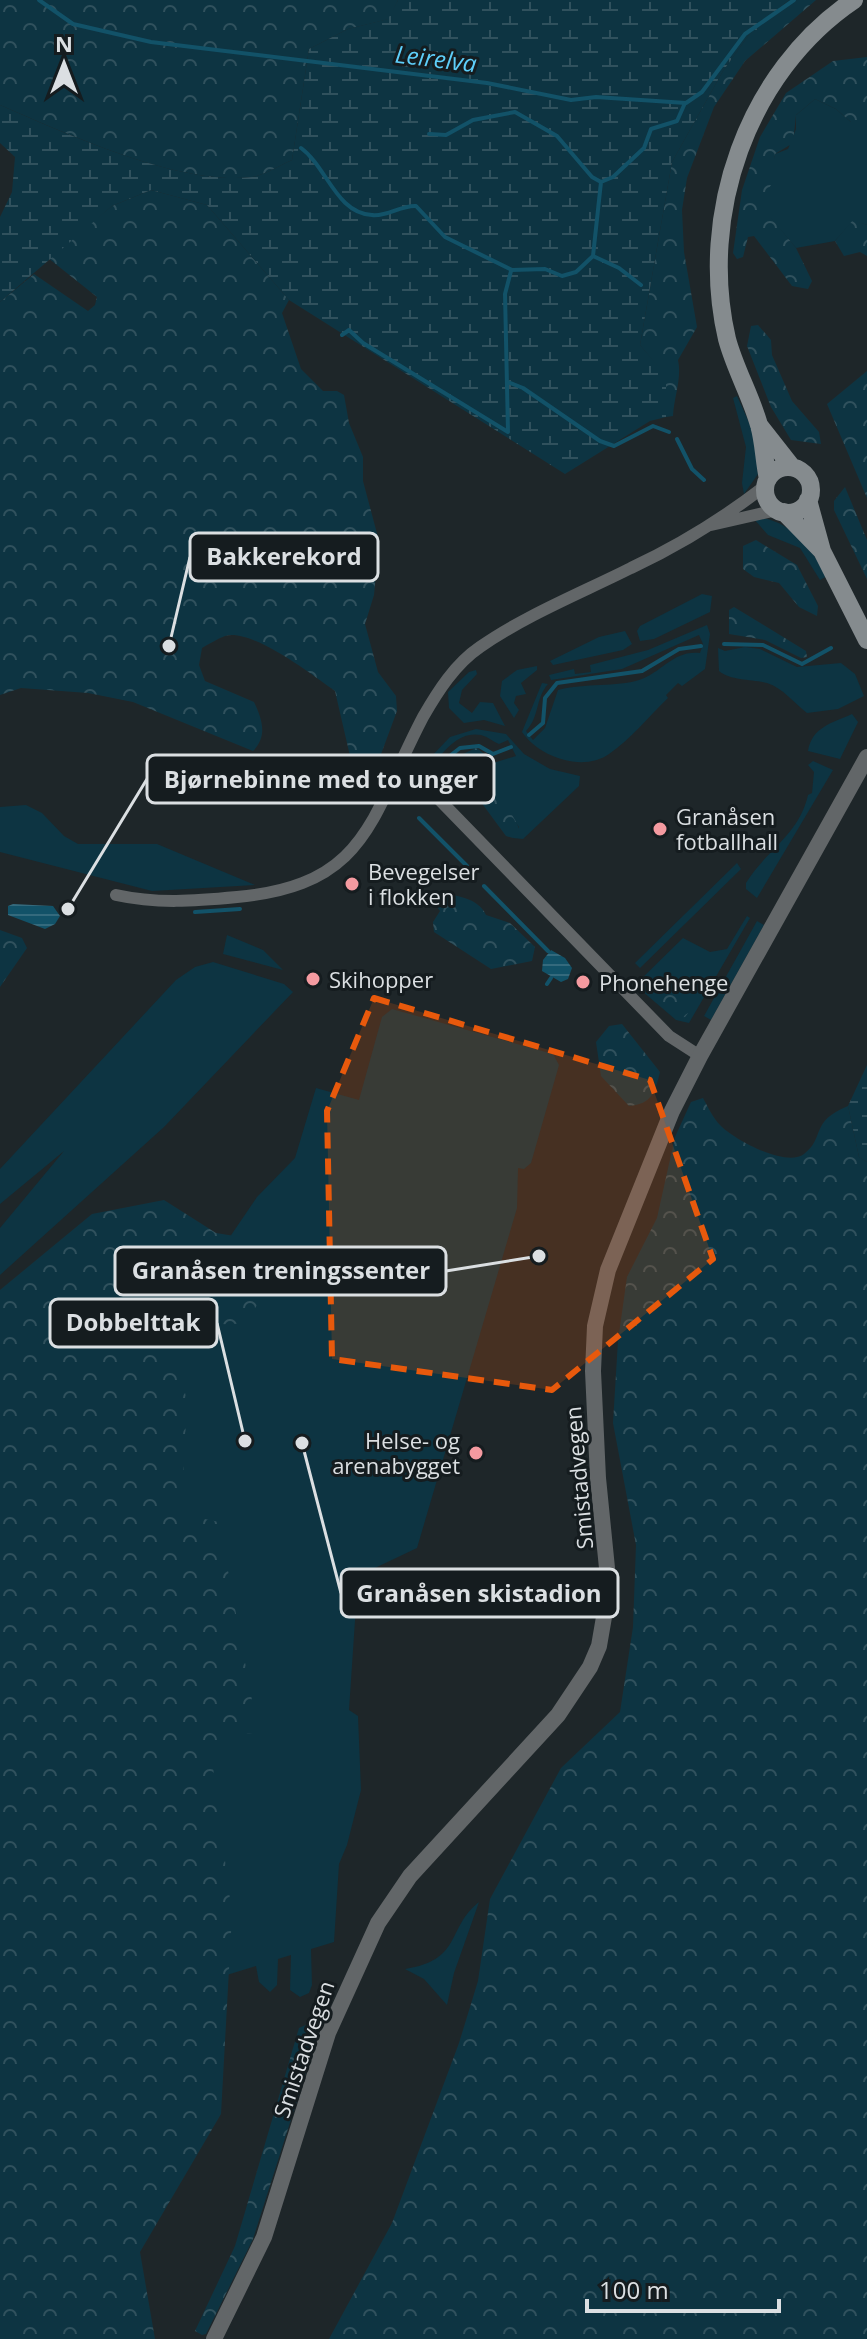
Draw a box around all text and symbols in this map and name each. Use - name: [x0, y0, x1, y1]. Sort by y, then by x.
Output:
- north arrow: [24, 24, 104, 104]
- text: N: [55, 28, 73, 58]
- water label: Leirelva: [393, 37, 479, 79]
- callout: Bakkerekord: [190, 533, 378, 581]
- text: Bakkerekord: [206, 539, 362, 572]
- callout: Bjørnebinne med to unger: [147, 755, 494, 803]
- text: Bjørnebinne med to unger: [164, 762, 478, 795]
- place label: Granåsen fotballhall: [676, 801, 778, 856]
- marker: Granåsen fotballhall: [651, 820, 669, 838]
- place label: Bevegelser i flokken: [368, 856, 480, 911]
- marker: Bevegelser i flokken: [343, 875, 361, 893]
- place label: Skihopper: [329, 964, 433, 994]
- place label: Phonehenge: [599, 967, 728, 997]
- marker: Skihopper: [304, 970, 322, 988]
- marker: Phonehenge: [574, 973, 592, 991]
- callout: Granåsen treningssenter: [115, 1247, 446, 1295]
- text: Granåsen treningssenter: [132, 1253, 430, 1286]
- callout: Dobbelttak: [50, 1299, 217, 1347]
- text: Dobbelttak: [66, 1305, 200, 1338]
- street label: Smistadvegen: [557, 1405, 599, 1551]
- place label: Helse- og arenabygget: [332, 1425, 460, 1480]
- marker: Helse- og arenabygget: [467, 1444, 485, 1462]
- callout: Granåsen skistadion: [341, 1569, 618, 1617]
- text: Granåsen skistadion: [356, 1576, 602, 1609]
- street label: Smistadvegen: [266, 1976, 340, 2122]
- scale bar: [587, 2263, 779, 2313]
- text: 100 m: [599, 2273, 669, 2306]

